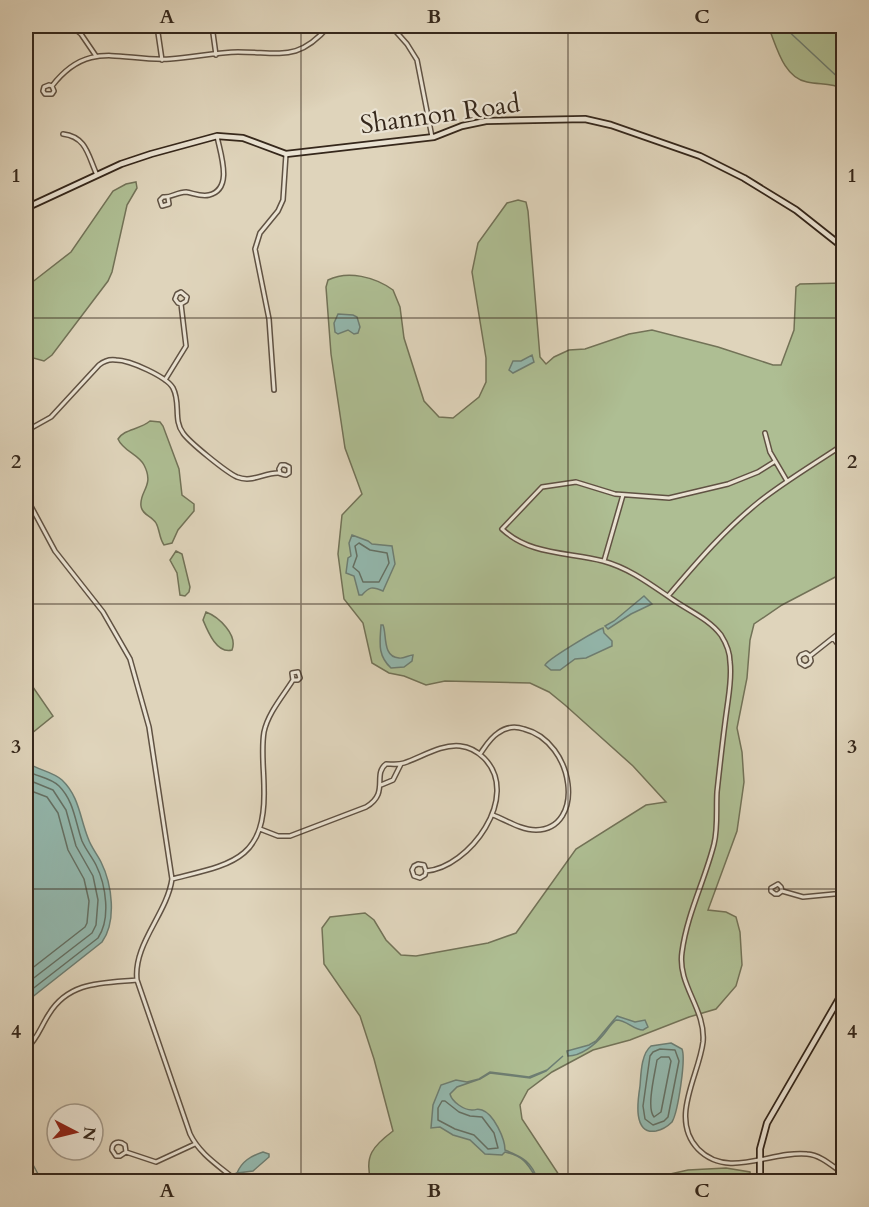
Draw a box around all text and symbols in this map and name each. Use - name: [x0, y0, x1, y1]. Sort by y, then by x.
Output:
- text: A: [159, 3, 175, 30]
- text: B: [427, 3, 441, 30]
- text: C: [694, 3, 710, 30]
- street label: Shannon Road: [358, 85, 522, 143]
- text: 1: [11, 162, 21, 189]
- text: 1: [847, 162, 857, 189]
- text: 2: [11, 448, 21, 475]
- text: 2: [847, 448, 857, 475]
- text: 3: [11, 733, 21, 760]
- text: 3: [847, 733, 857, 760]
- text: 4: [11, 1018, 21, 1045]
- text: 4: [847, 1018, 857, 1045]
- north arrow: [45, 1102, 105, 1162]
- text: N: [77, 1125, 101, 1142]
- text: A: [159, 1177, 175, 1204]
- text: B: [427, 1177, 441, 1204]
- text: C: [694, 1177, 710, 1204]

